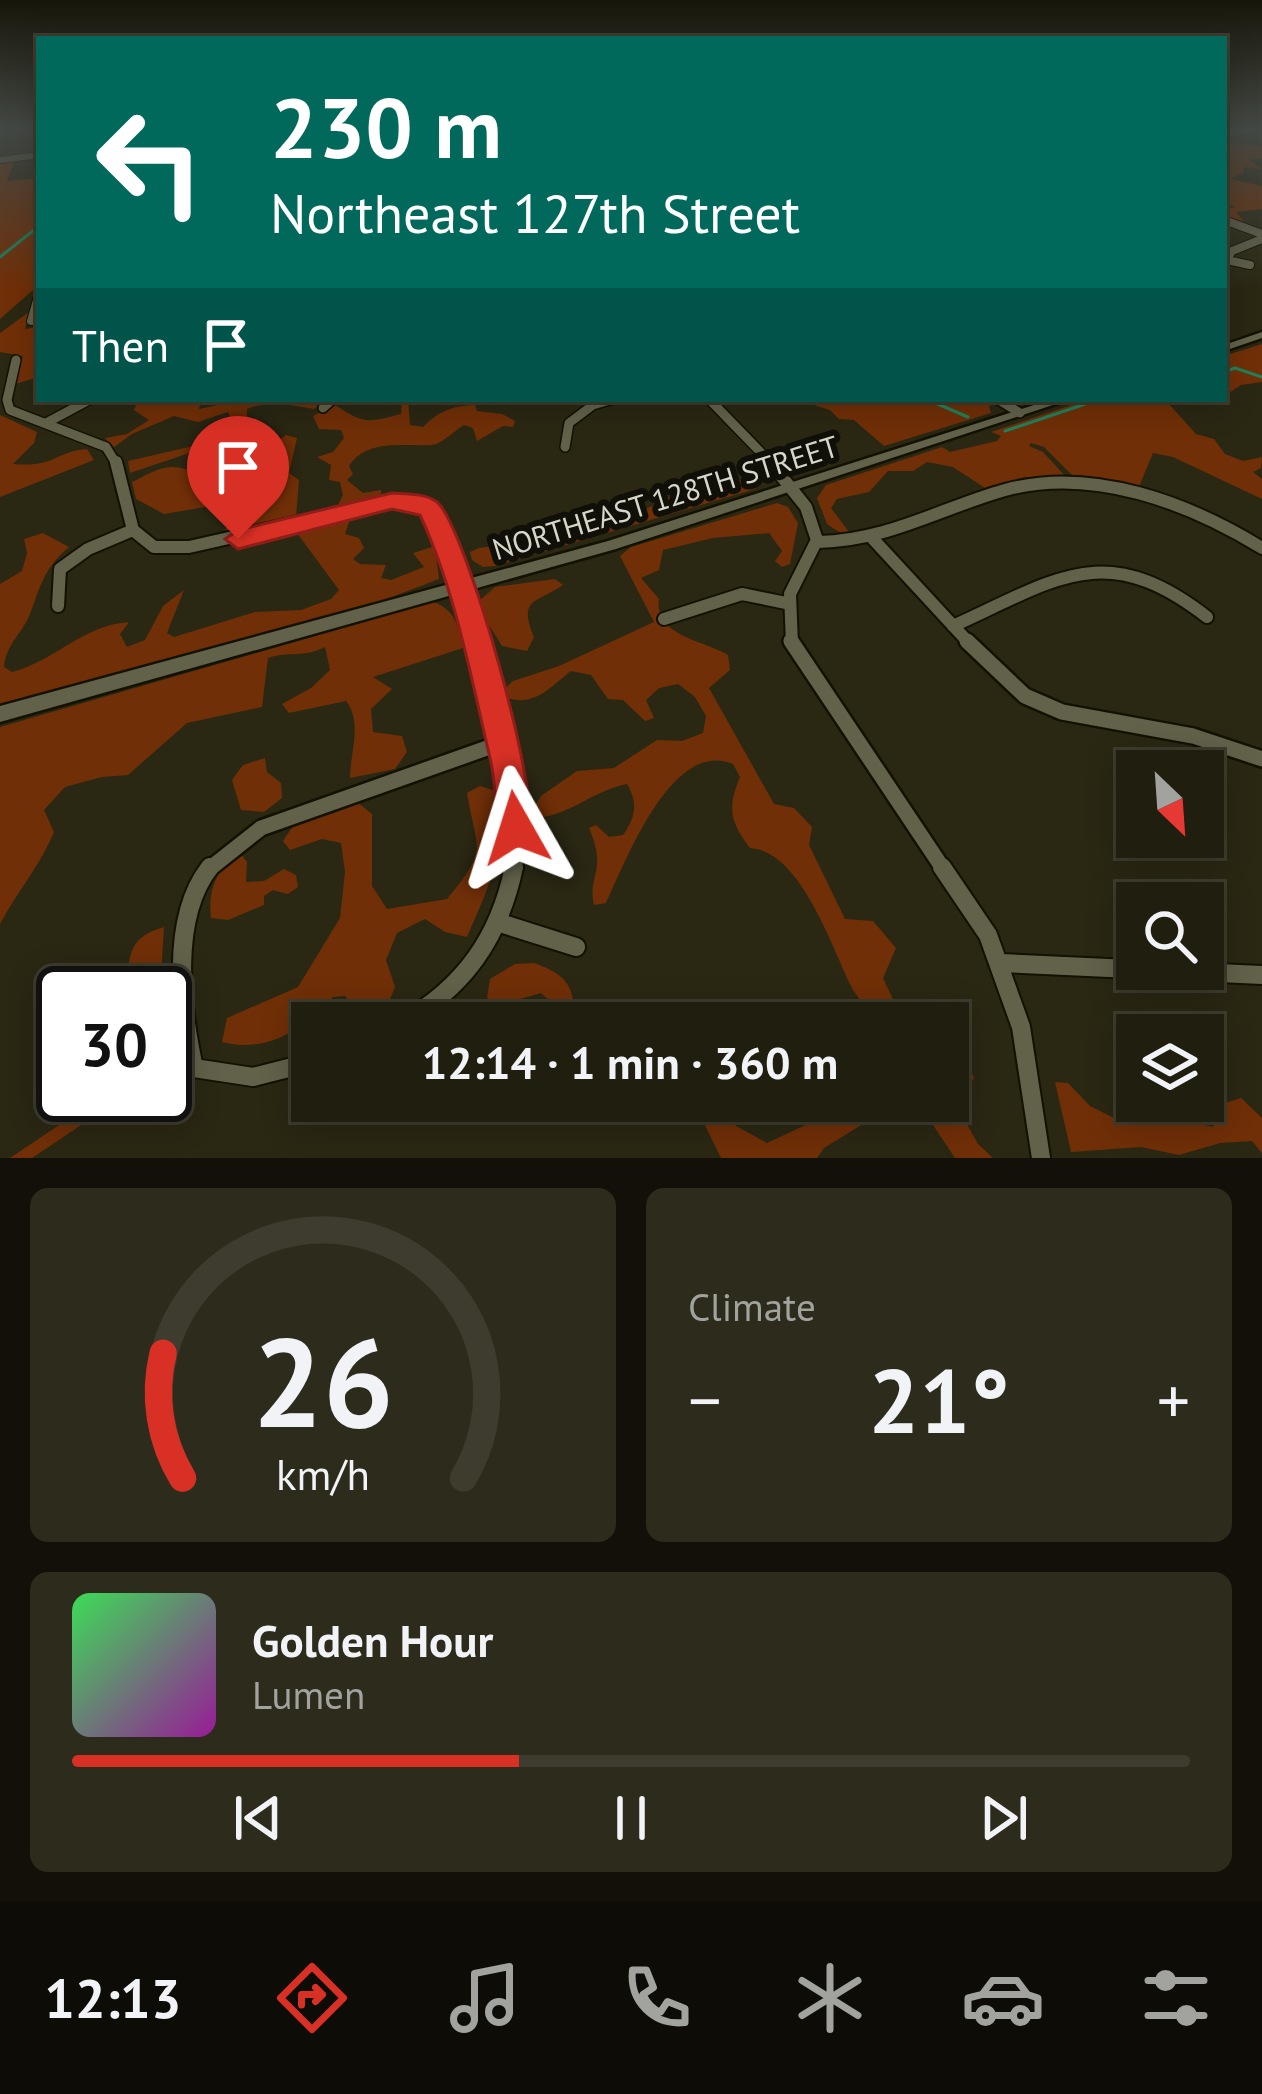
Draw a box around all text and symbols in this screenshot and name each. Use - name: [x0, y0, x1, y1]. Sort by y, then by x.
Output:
- text: 230 m: [270, 72, 502, 181]
- icon: left: [72, 84, 228, 240]
- text: Northeast 127th Street: [270, 178, 800, 248]
- icon: arrive: [193, 312, 259, 378]
- text: Then: [72, 316, 169, 374]
- pin: [187, 416, 289, 539]
- street label: NORTHEAST 128TH STREET: [487, 426, 843, 568]
- icon: arrive: [205, 434, 271, 500]
- north arrow: [1116, 750, 1224, 858]
- map controls: [1116, 750, 1224, 1122]
- position arrow: [453, 765, 579, 891]
- button: search: [1116, 882, 1224, 990]
- speed limit sign: 30: [36, 966, 192, 1122]
- button: layers: [1116, 1014, 1224, 1122]
- text: 12:14 · 1 min · 360 m: [422, 1033, 838, 1091]
- text: Climate: [688, 1281, 816, 1332]
- text: 26: [252, 1300, 394, 1461]
- text: 21°: [868, 1341, 1010, 1458]
- text: −: [688, 1357, 721, 1442]
- text: +: [1157, 1357, 1190, 1442]
- text: km/h: [276, 1446, 370, 1502]
- text: Golden Hour: [252, 1611, 493, 1669]
- text: Lumen: [252, 1669, 365, 1720]
- icon: previous: [225, 1785, 291, 1851]
- icon: pause: [598, 1785, 664, 1851]
- icon: next: [971, 1785, 1037, 1851]
- icon: directions: [270, 1956, 354, 2040]
- icon: music: [443, 1956, 527, 2040]
- icon: phone: [615, 1956, 699, 2040]
- icon: climate: [788, 1956, 872, 2040]
- icon: car: [961, 1956, 1045, 2040]
- icon: filters: [1134, 1956, 1218, 2040]
- text: 12:13: [44, 1963, 181, 2033]

